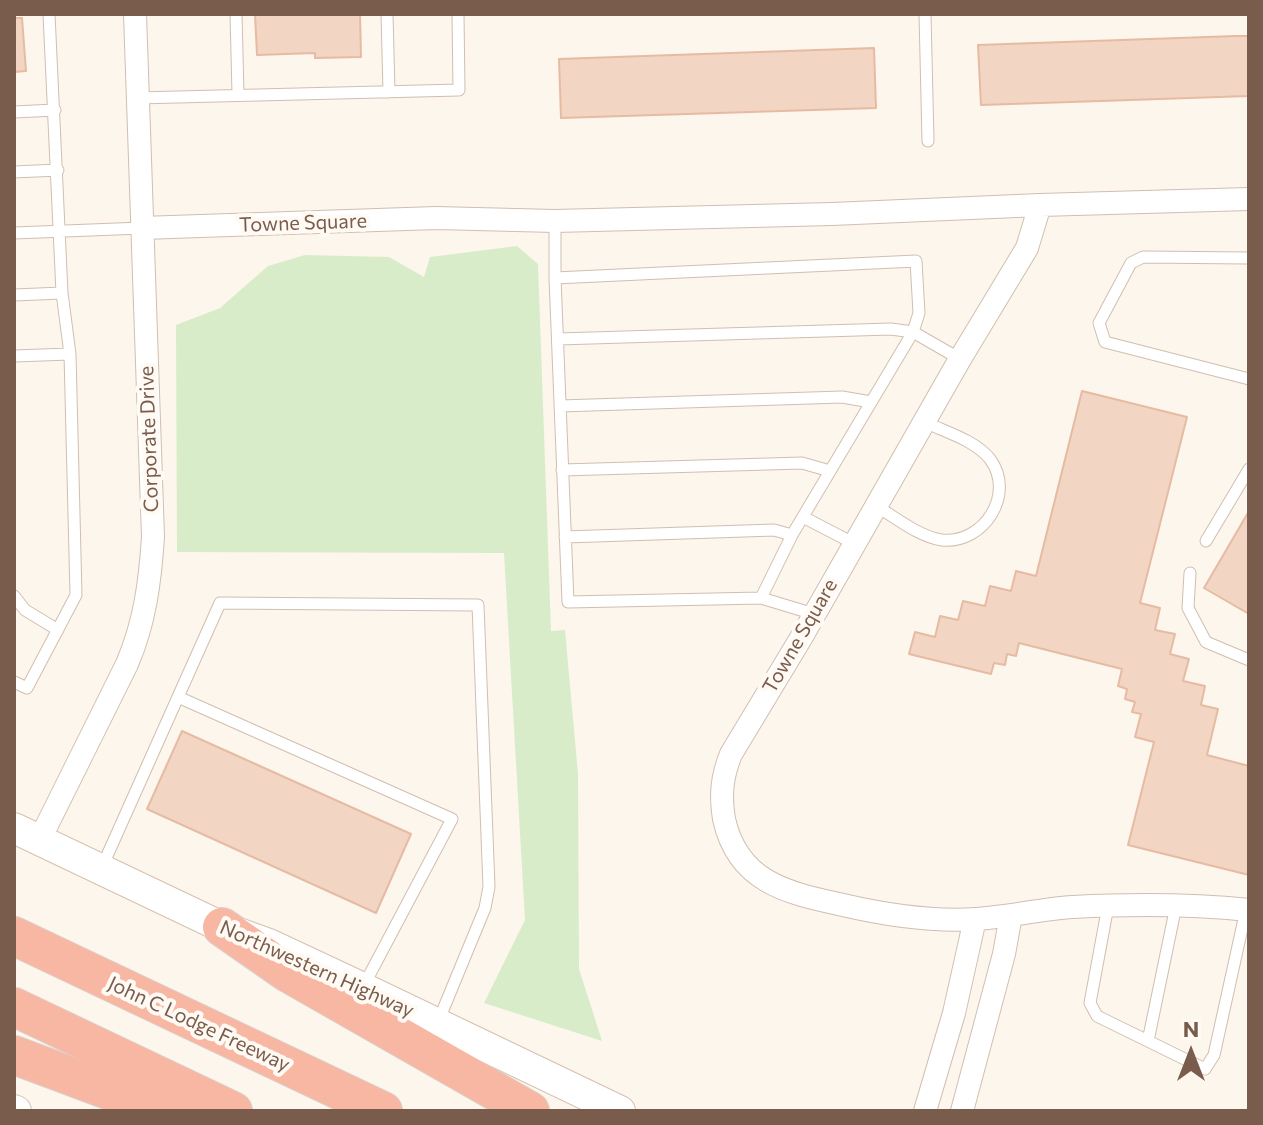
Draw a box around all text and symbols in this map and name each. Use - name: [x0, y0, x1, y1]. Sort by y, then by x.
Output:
- street label: Towne Square: [239, 209, 367, 237]
- street label: Corporate Drive: [134, 365, 164, 513]
- street label: Towne Square: [758, 575, 842, 697]
- street label: Northwestern Highway: [216, 915, 418, 1023]
- street label: John C Lodge Freeway: [104, 971, 294, 1077]
- north arrow: [1151, 1013, 1231, 1093]
- text: N: [1183, 1015, 1199, 1042]

